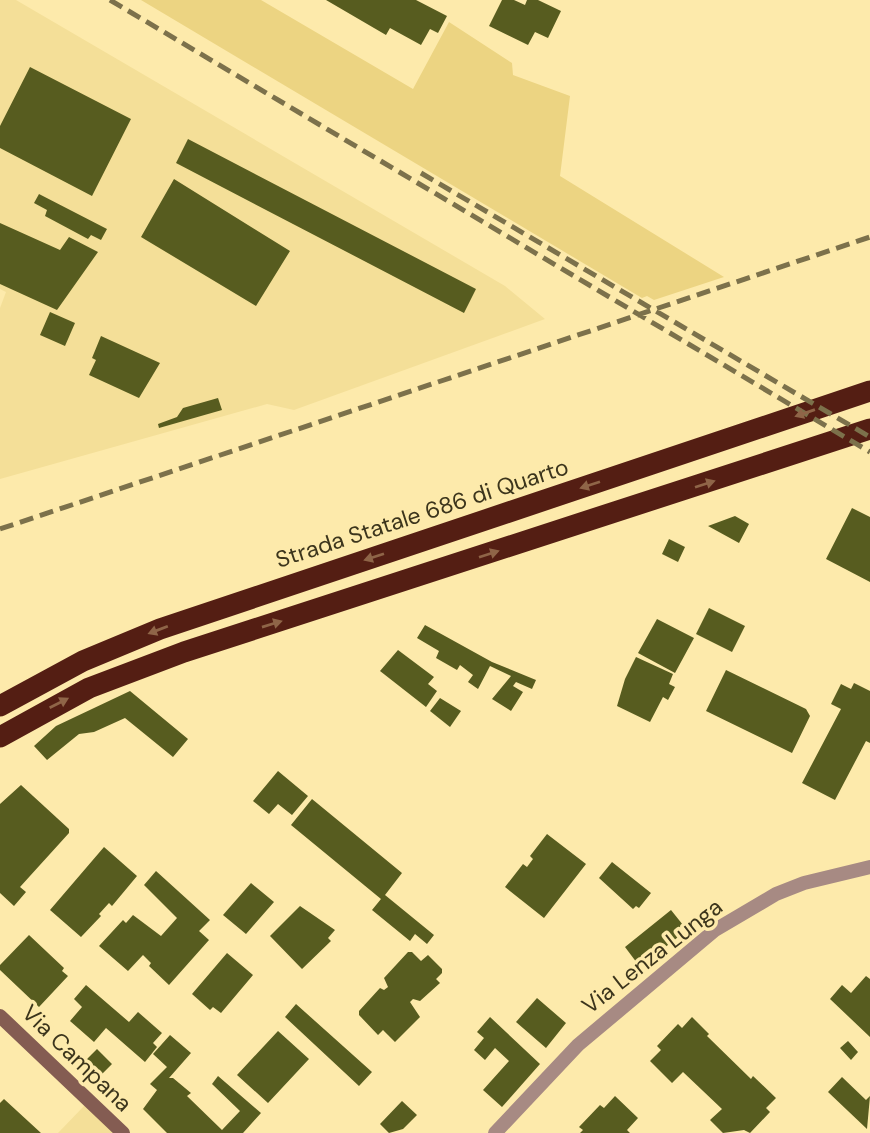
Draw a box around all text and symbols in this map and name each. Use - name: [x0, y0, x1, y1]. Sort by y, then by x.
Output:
- one-way arrow: [795, 408, 816, 419]
- street label: Strada Statale 686 di Quarto: [272, 451, 572, 575]
- one-way arrow: [695, 478, 716, 489]
- one-way arrow: [579, 481, 600, 491]
- one-way arrow: [478, 549, 499, 559]
- one-way arrow: [363, 552, 384, 563]
- one-way arrow: [262, 619, 283, 629]
- one-way arrow: [148, 624, 169, 635]
- one-way arrow: [49, 697, 69, 708]
- street label: Via Lenza Lunga: [576, 892, 728, 1020]
- street label: Via Campana: [16, 998, 138, 1118]

